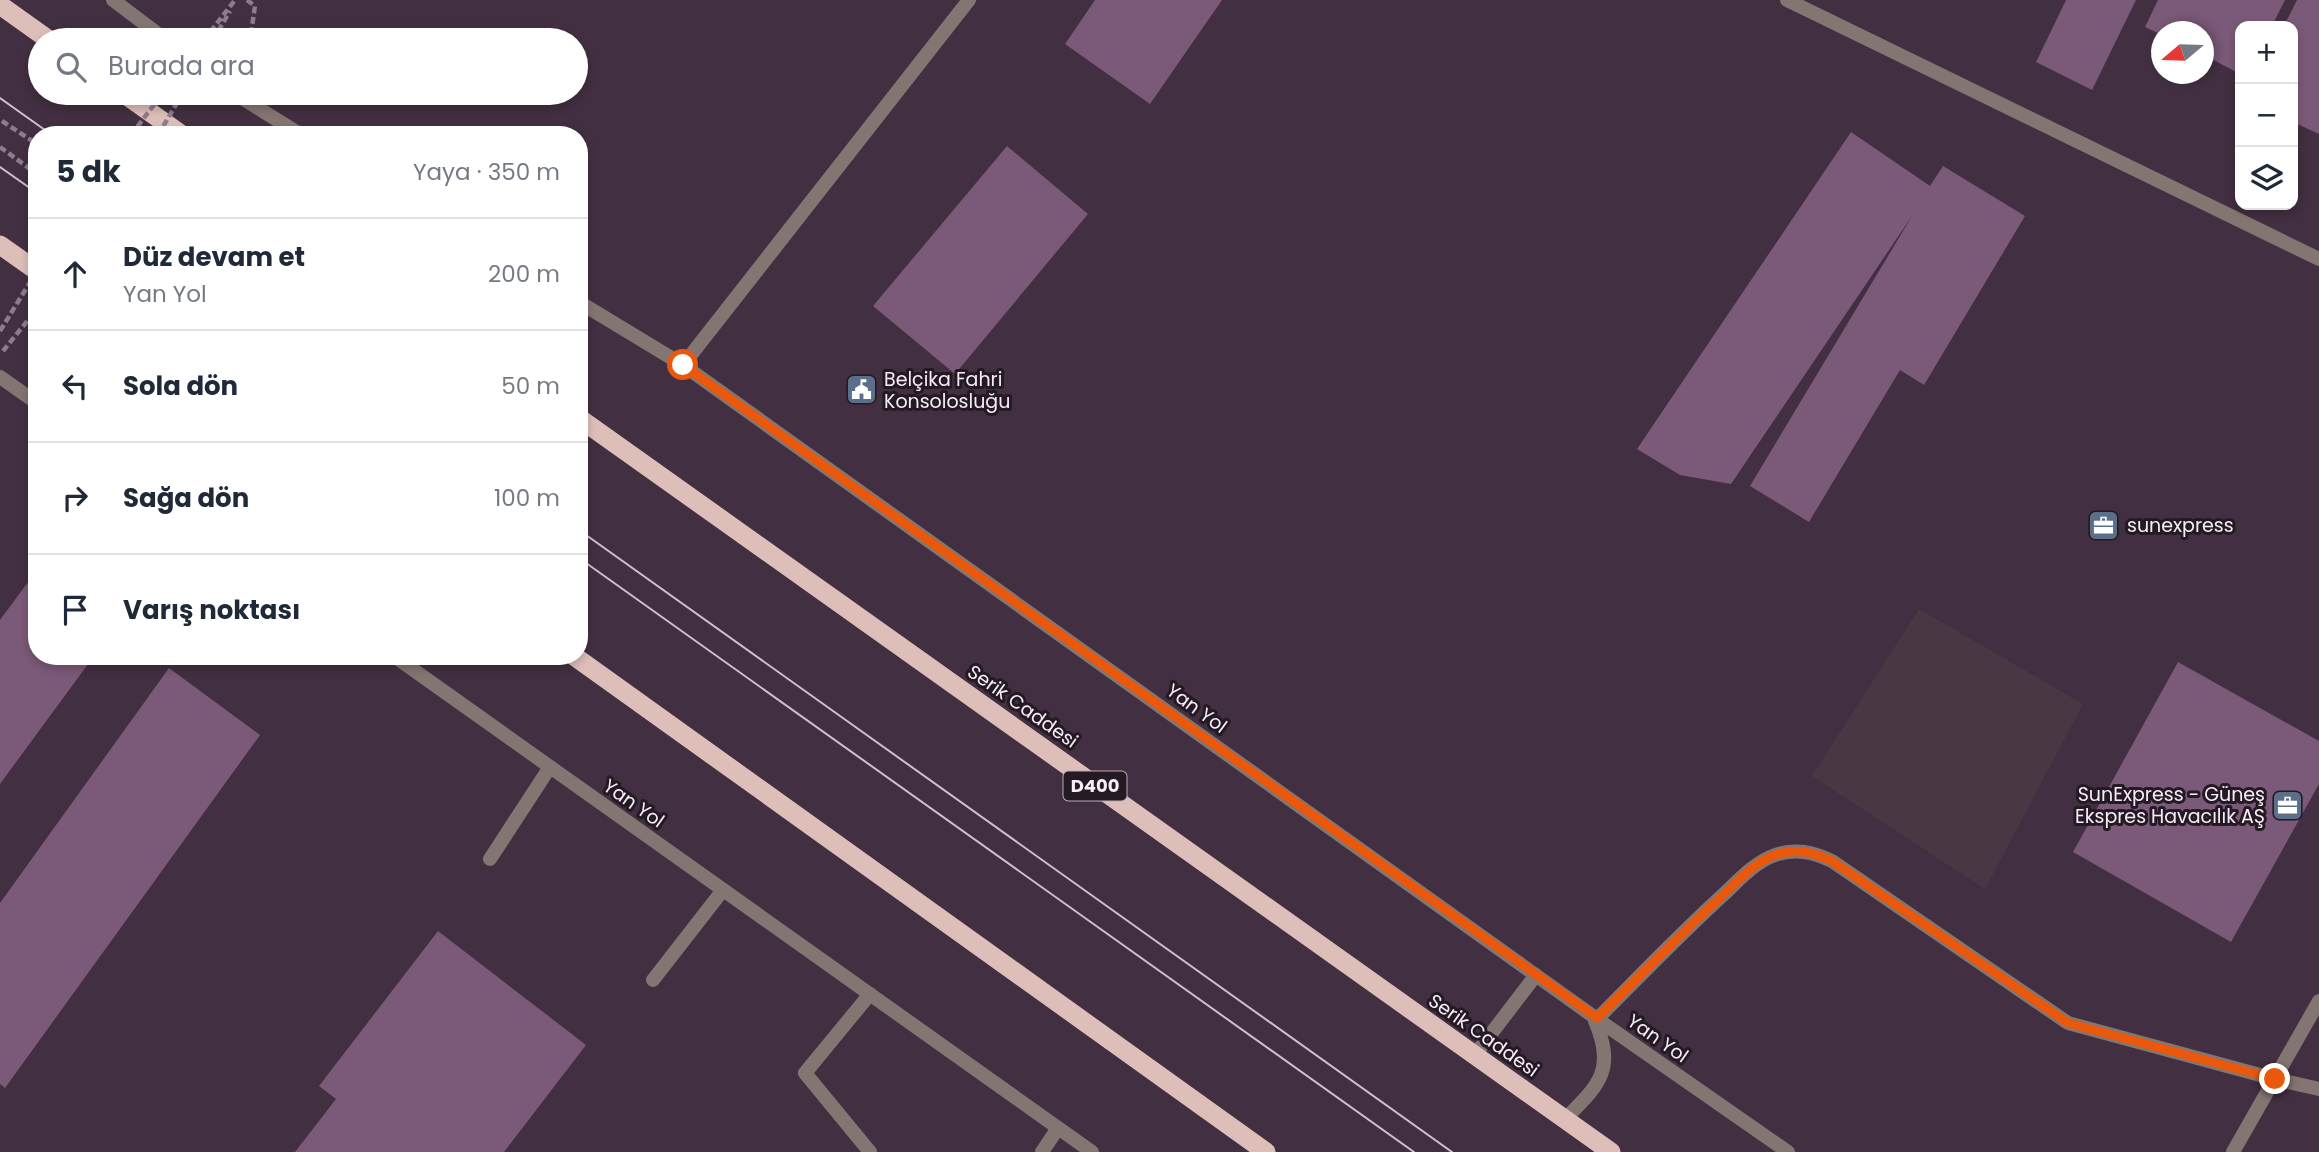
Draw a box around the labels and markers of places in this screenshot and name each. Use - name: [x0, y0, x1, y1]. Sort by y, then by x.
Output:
- place label: Belçika Fahri Konsolosluğu: [884, 366, 1010, 415]
- public building icon: Belçika Fahri Konsolosluğu: [844, 373, 878, 407]
- office icon: sunexpress: [2087, 508, 2121, 542]
- place label: sunexpress: [2127, 512, 2234, 539]
- place label: SunExpress - Güneş Ekspres Havacılık AŞ: [2075, 781, 2265, 830]
- office icon: SunExpress - Güneş Ekspres Havacılık AŞ: [2271, 788, 2305, 822]

